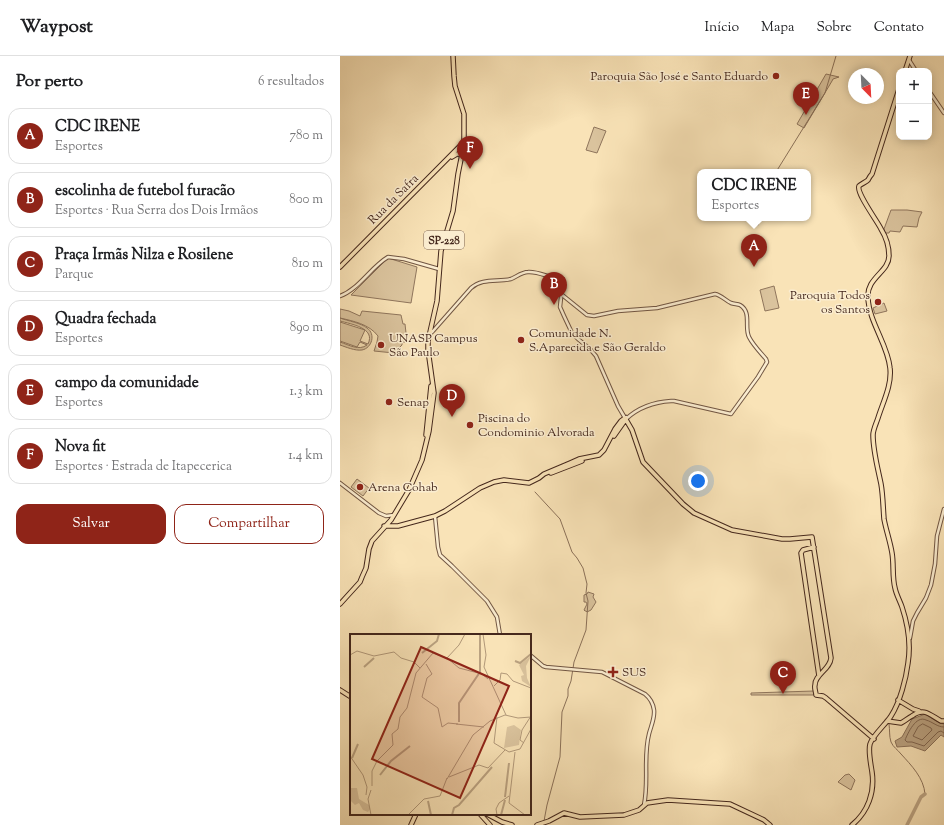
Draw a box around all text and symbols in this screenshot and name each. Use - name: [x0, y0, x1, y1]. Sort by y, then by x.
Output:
- text: Waypost: [20, 14, 93, 41]
- text: Início: [704, 18, 739, 38]
- text: Mapa: [761, 18, 794, 38]
- text: Sobre: [816, 18, 852, 38]
- text: Contato: [874, 18, 924, 38]
- place label: Paroquia São José e Santo Eduardo: [590, 68, 768, 86]
- north arrow: [848, 68, 884, 104]
- map controls: [896, 68, 932, 140]
- button: +: [896, 68, 932, 104]
- text: Por perto: [16, 70, 83, 94]
- marker: Paroquia São José e Santo Eduardo: [771, 71, 781, 81]
- text: 6 resultados: [258, 73, 324, 91]
- pin: E: [793, 82, 819, 115]
- button: −: [896, 104, 932, 140]
- text: CDC IRENE: [55, 117, 140, 138]
- text: A: [25, 127, 35, 145]
- text: 780 m: [290, 127, 323, 145]
- pin: F: [457, 136, 483, 169]
- text: Esportes: [55, 138, 103, 156]
- popup: [697, 169, 811, 221]
- street label: Rua da Safra: [364, 170, 423, 229]
- text: CDC IRENE: [711, 176, 797, 197]
- text: escolinha de futebol furacão: [55, 181, 235, 202]
- text: B: [26, 191, 34, 209]
- text: 800 m: [289, 191, 323, 209]
- text: Esportes: [711, 197, 759, 215]
- text: Esportes · Rua Serra dos Dois Irmãos: [55, 202, 258, 220]
- road number: SP-228: [424, 231, 464, 249]
- pin: A: [741, 234, 767, 267]
- text: Praça Irmãs Nilza e Rosilene: [55, 245, 233, 266]
- text: C: [25, 255, 35, 273]
- text: 810 m: [292, 255, 323, 273]
- text: Parque: [55, 266, 94, 284]
- pin: B: [541, 272, 567, 305]
- place label: Paroquia Todos os Santos: [790, 287, 870, 319]
- marker: Paroquia Todos os Santos: [873, 297, 883, 307]
- text: Quadra fechada: [55, 309, 156, 330]
- text: D: [25, 319, 35, 337]
- text: 890 m: [290, 319, 323, 337]
- place label: Comunidade N. S.Aparecida e São Geraldo: [529, 325, 666, 357]
- text: Esportes: [55, 330, 103, 348]
- place label: UNASP Campus São Paulo: [389, 330, 478, 362]
- marker: Comunidade N. S.Aparecida e São Geraldo: [516, 335, 526, 345]
- marker: UNASP Campus São Paulo: [376, 340, 386, 350]
- text: campo da comunidade: [55, 373, 199, 394]
- text: E: [26, 383, 34, 401]
- text: 1.3 km: [289, 383, 323, 401]
- pin: D: [439, 384, 465, 417]
- text: Esportes: [55, 394, 103, 412]
- place label: Senap: [397, 394, 429, 412]
- marker: Senap: [384, 397, 394, 407]
- place label: Piscina do Condominio Alvorada: [478, 410, 595, 442]
- marker: Piscina do Condominio Alvorada: [465, 420, 475, 430]
- text: Nova fit: [55, 437, 106, 458]
- text: F: [26, 447, 34, 465]
- text: 1.4 km: [288, 447, 323, 465]
- text: Esportes · Estrada de Itapecerica: [55, 458, 232, 476]
- your location: [688, 471, 708, 491]
- place label: Arena Cohab: [368, 479, 438, 497]
- marker: Arena Cohab: [355, 482, 365, 492]
- button: Salvar: [16, 504, 166, 544]
- button: Compartilhar: [174, 504, 324, 544]
- inset map: [350, 634, 531, 815]
- pin: C: [770, 661, 796, 694]
- place label: SUS: [622, 664, 646, 682]
- marker: SUS: [607, 666, 619, 678]

